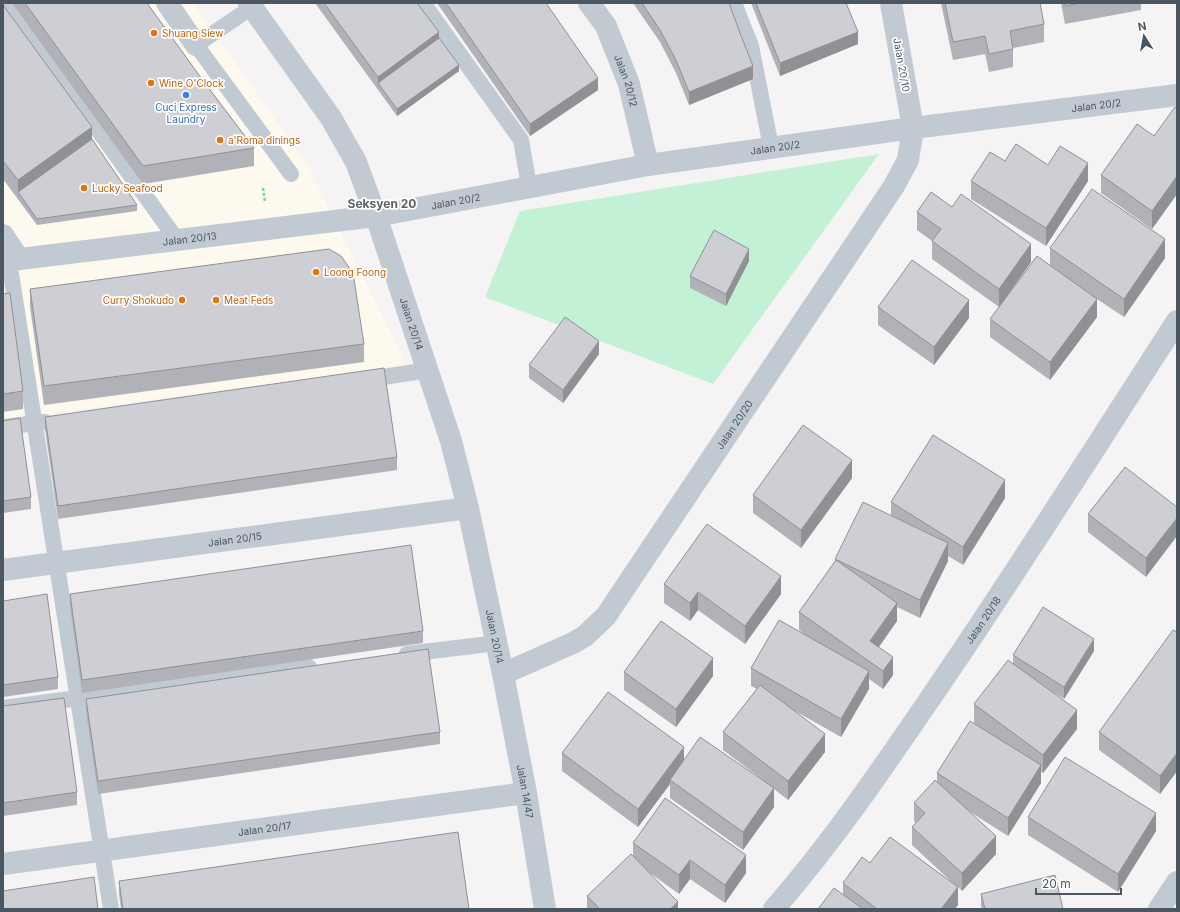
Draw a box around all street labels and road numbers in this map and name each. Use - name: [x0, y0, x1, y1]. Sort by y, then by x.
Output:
- street label: Jalan 20/10: [891, 37, 913, 93]
- street label: Jalan 20/12: [612, 53, 640, 108]
- street label: Jalan 20/2: [1071, 96, 1122, 114]
- street label: Jalan 20/2: [749, 138, 801, 157]
- street label: Jalan 20/2: [430, 191, 481, 212]
- street label: Jalan 20/13: [162, 229, 217, 248]
- street label: Jalan 20/14: [398, 296, 426, 352]
- street label: Jalan 20/20: [714, 398, 755, 451]
- street label: Jalan 20/15: [207, 530, 263, 549]
- street label: Jalan 20/18: [963, 594, 1003, 646]
- street label: Jalan 20/14: [484, 608, 507, 664]
- street label: Jalan 14/47: [515, 764, 536, 820]
- street label: Jalan 20/17: [237, 819, 292, 838]

